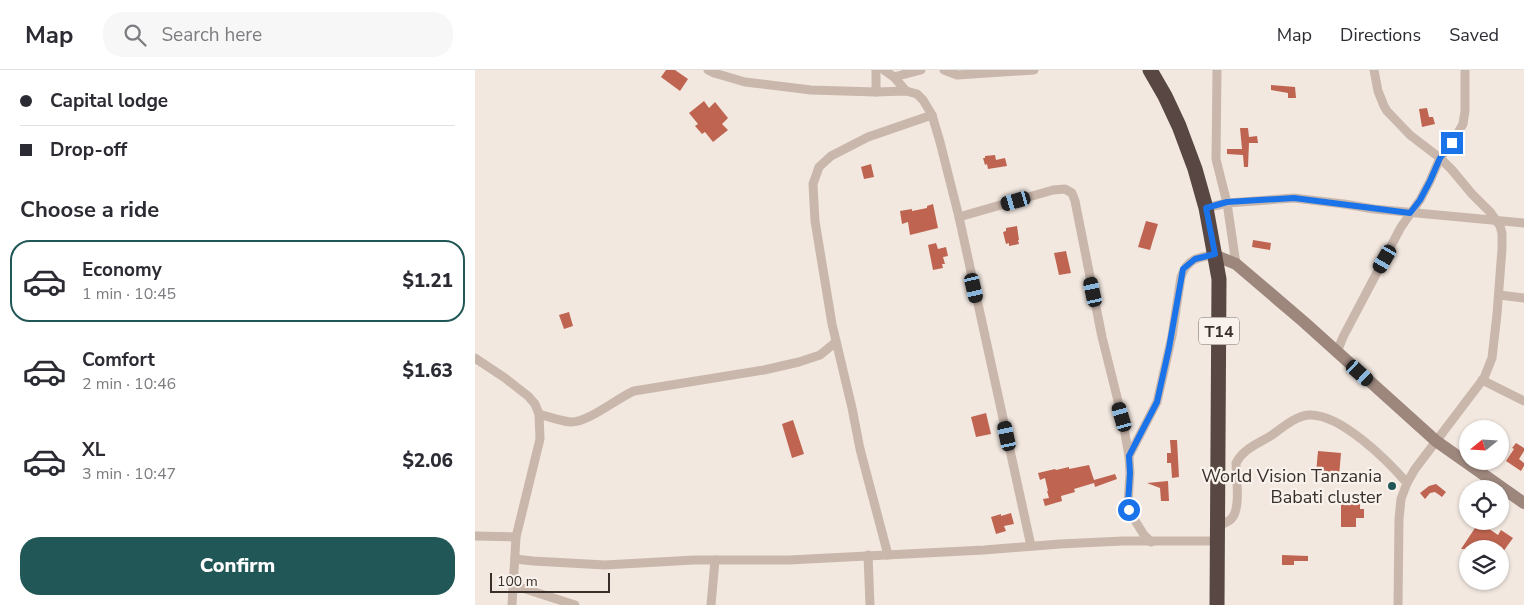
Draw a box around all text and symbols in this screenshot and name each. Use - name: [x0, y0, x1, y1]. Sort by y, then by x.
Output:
- search box: [103, 12, 453, 57]
- text: Map: [25, 19, 73, 51]
- icon: search: [121, 21, 149, 49]
- text: Search here: [161, 22, 262, 48]
- text: Map: [1277, 23, 1312, 47]
- text: Directions: [1340, 23, 1421, 47]
- text: Saved: [1449, 23, 1499, 47]
- text: Capital lodge: [50, 88, 168, 114]
- route end: [1441, 132, 1463, 154]
- text: Drop-off: [50, 137, 127, 163]
- car: [999, 190, 1032, 212]
- text: Choose a ride: [20, 195, 159, 225]
- car: [1371, 242, 1398, 276]
- text: Economy: [82, 257, 162, 283]
- icon: car: [22, 259, 67, 304]
- text: $1.21: [402, 268, 453, 294]
- car: [963, 272, 984, 304]
- car: [1082, 276, 1103, 308]
- text: 1 min · 10:45: [82, 283, 176, 305]
- road number: T14: [1199, 318, 1239, 344]
- text: Comfort: [82, 347, 155, 373]
- icon: car: [22, 349, 67, 394]
- car: [1343, 357, 1376, 389]
- text: $1.63: [402, 358, 453, 384]
- text: 2 min · 10:46: [82, 373, 176, 395]
- car: [1110, 401, 1133, 433]
- car: [996, 420, 1017, 452]
- north arrow: [1459, 420, 1509, 470]
- map controls: [1459, 420, 1509, 590]
- text: XL: [82, 437, 105, 463]
- icon: car: [22, 439, 67, 484]
- text: $2.06: [402, 448, 453, 474]
- text: 3 min · 10:47: [82, 463, 176, 485]
- place label: World Vision Tanzania Babati cluster: [1201, 464, 1383, 509]
- marker: World Vision Tanzania Babati cluster: [1386, 480, 1398, 492]
- button: locate: [1459, 480, 1509, 530]
- route start: [1118, 499, 1140, 521]
- button: Confirm: [20, 537, 455, 595]
- button: layers: [1459, 540, 1509, 590]
- scale bar: [490, 570, 610, 593]
- text: 100 m: [497, 572, 538, 591]

